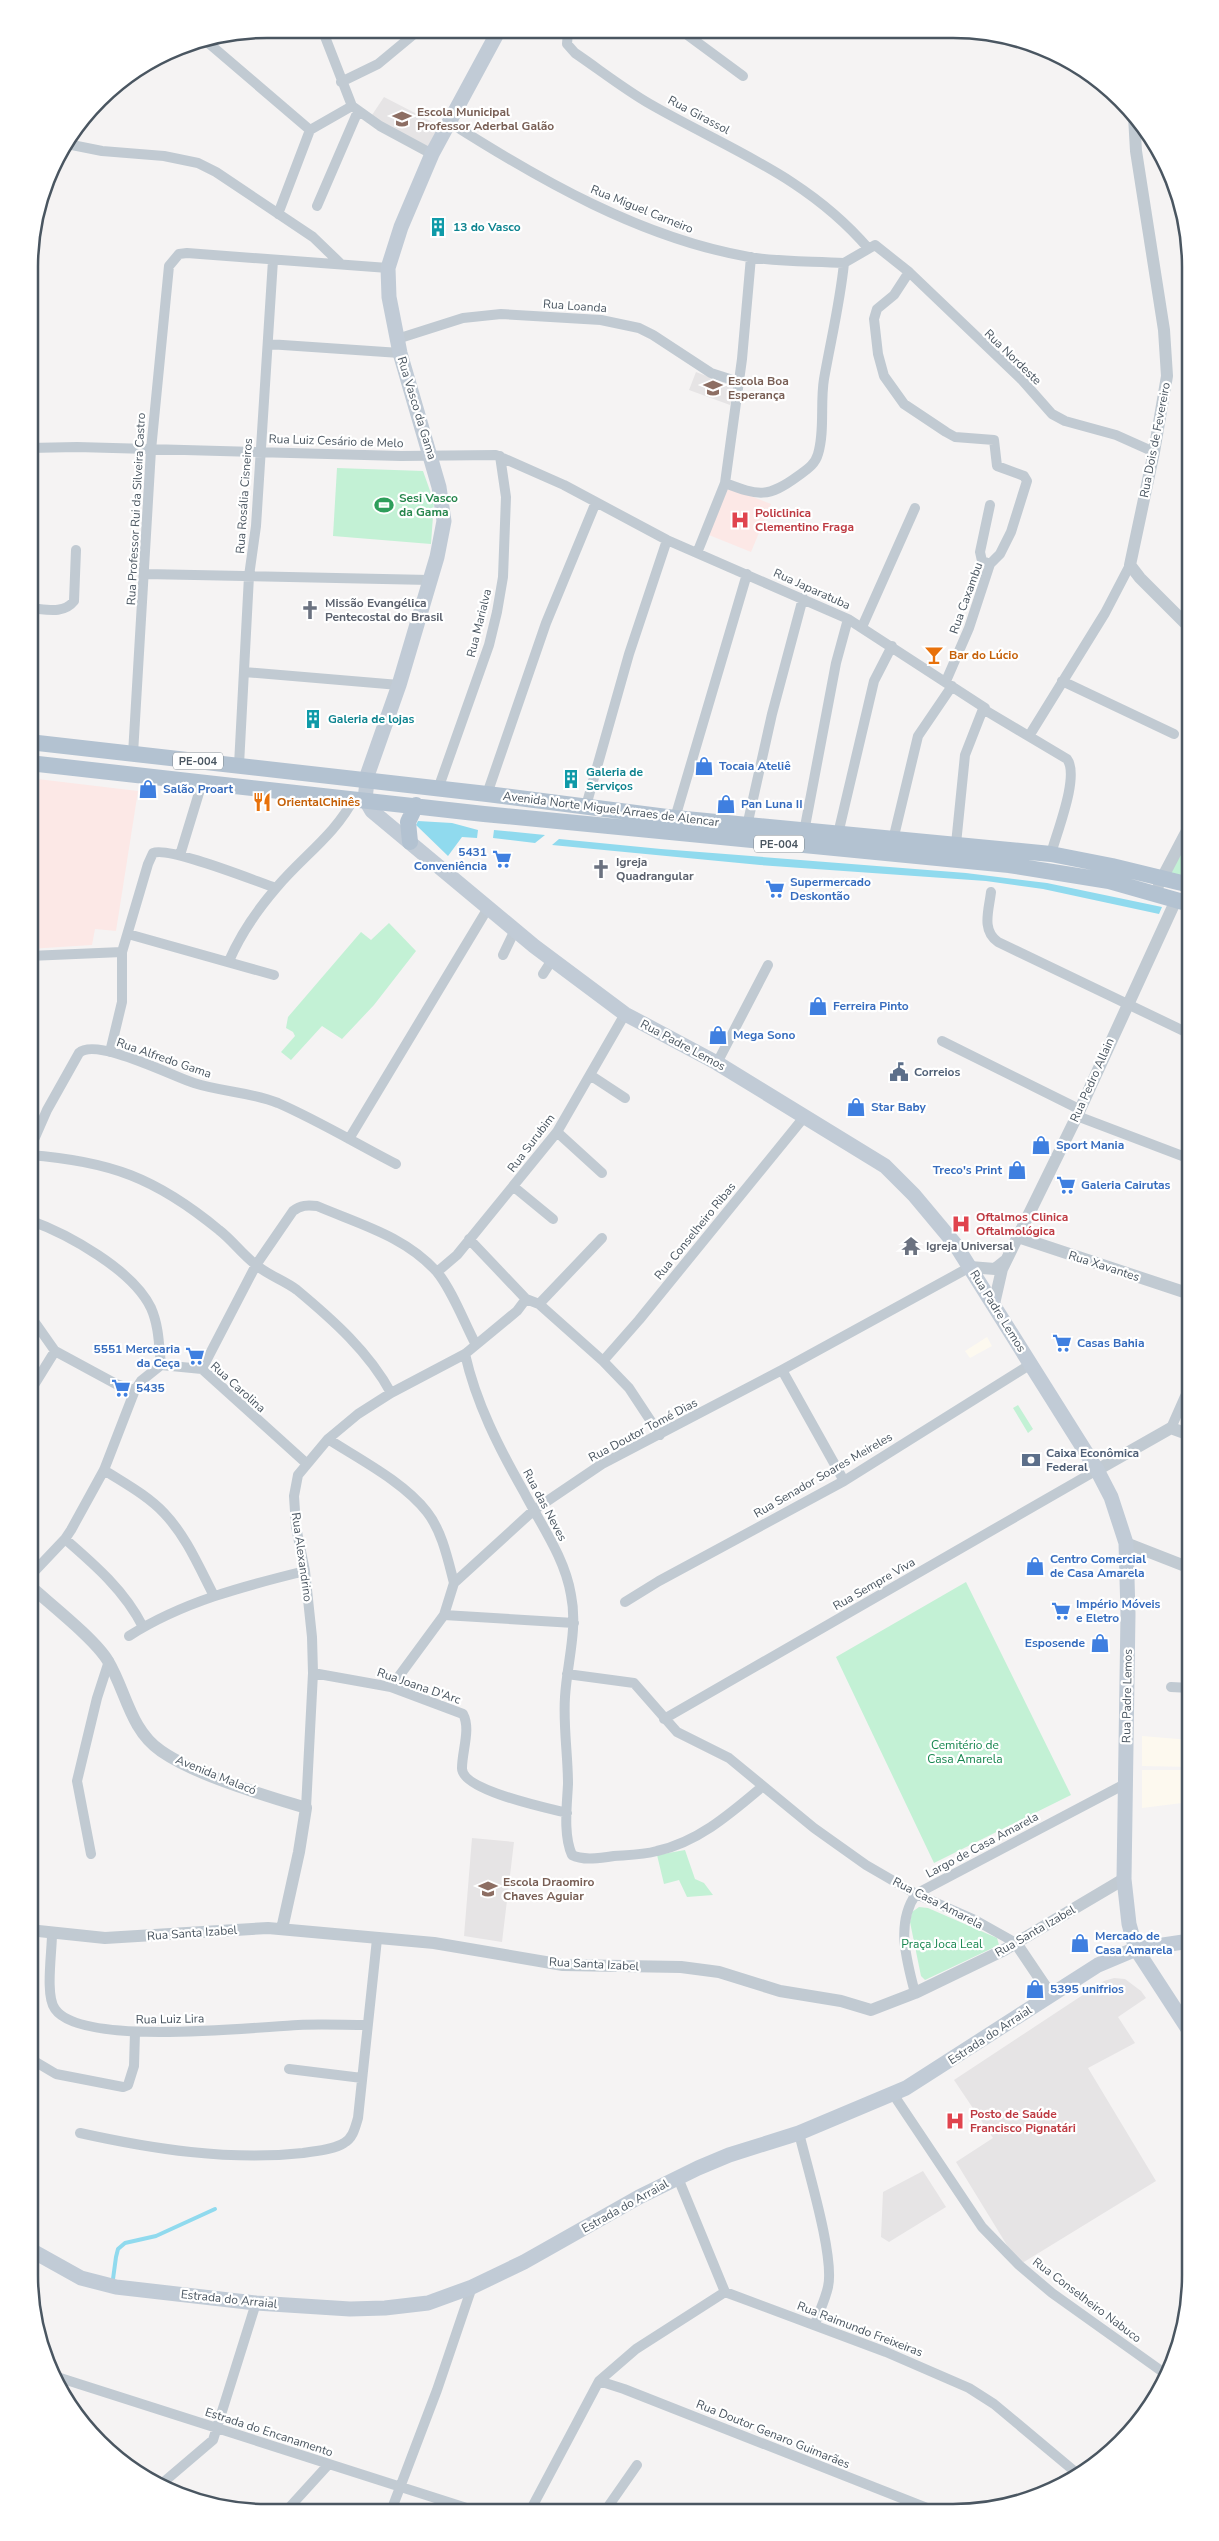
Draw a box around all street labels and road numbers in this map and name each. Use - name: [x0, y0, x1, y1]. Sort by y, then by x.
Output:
- street label: Rua Girassol: [665, 92, 733, 138]
- street label: Rua Miguel Carneiro: [588, 181, 696, 237]
- street label: Rua Loanda: [543, 296, 607, 316]
- street label: Rua Nordeste: [981, 326, 1045, 388]
- street label: Rua Vasco da Gama: [394, 354, 440, 462]
- street label: Rua Dois de Fevereiro: [1136, 381, 1174, 499]
- street label: Rua Professor Rui da Silveira Castro: [123, 412, 149, 606]
- street label: Rua Luiz Cesário de Melo: [268, 431, 404, 451]
- street label: Rua Rosália Cisneiros: [232, 437, 256, 554]
- street label: Rua Caxambu: [946, 560, 986, 636]
- street label: Rua Japaratuba: [771, 565, 853, 613]
- street label: Rua Marialva: [463, 587, 495, 659]
- road number: PE-004: [173, 752, 223, 769]
- street label: Avenida Norte Miguel Arraes de Alencar: [502, 788, 721, 830]
- road number: PE-004: [754, 836, 804, 852]
- street label: Rua Padre Lemos: [638, 1016, 728, 1074]
- street label: Rua Alfredo Gama: [114, 1034, 214, 1082]
- street label: Rua Pedro Allain: [1066, 1035, 1118, 1125]
- street label: Rua Surubim: [504, 1110, 558, 1176]
- street label: Rua Conselheiro Ribas: [651, 1179, 739, 1283]
- street label: Rua Xavantes: [1066, 1247, 1142, 1285]
- street label: Rua Padre Lemos: [966, 1267, 1030, 1355]
- street label: Rua Carolina: [207, 1358, 269, 1416]
- street label: Rua Doutor Tomé Dias: [586, 1394, 700, 1466]
- street label: Rua Senador Soares Meireles: [751, 1429, 895, 1521]
- street label: Rua das Neves: [519, 1466, 571, 1544]
- street label: Rua Alexandrino: [288, 1511, 316, 1603]
- street label: Rua Sempre Viva: [830, 1554, 918, 1614]
- street label: Rua Padre Lemos: [1118, 1649, 1136, 1743]
- street label: Rua Joana D'Arc: [375, 1664, 463, 1708]
- street label: Avenida Malacó: [173, 1752, 259, 1799]
- street label: Largo de Casa Amarela: [923, 1808, 1041, 1882]
- street label: Rua Casa Amarela: [890, 1873, 986, 1933]
- street label: Rua Santa Izabel: [992, 1901, 1078, 1960]
- street label: Rua Santa Izabel: [146, 1922, 238, 1944]
- street label: Rua Santa Izabel: [549, 1954, 640, 1974]
- street label: Estrada do Arraial: [945, 2002, 1035, 2068]
- street label: Rua Luiz Lira: [136, 2010, 204, 2028]
- street label: Estrada do Arraial: [579, 2175, 672, 2236]
- street label: Rua Conselheiro Nabuco: [1029, 2254, 1145, 2346]
- street label: Estrada do Arraial: [180, 2286, 278, 2312]
- street label: Rua Raimundo Freixeiras: [795, 2298, 925, 2360]
- street label: Rua Doutor Genaro Guimarães: [694, 2396, 852, 2472]
- street label: Estrada do Encanamento: [203, 2404, 335, 2460]

